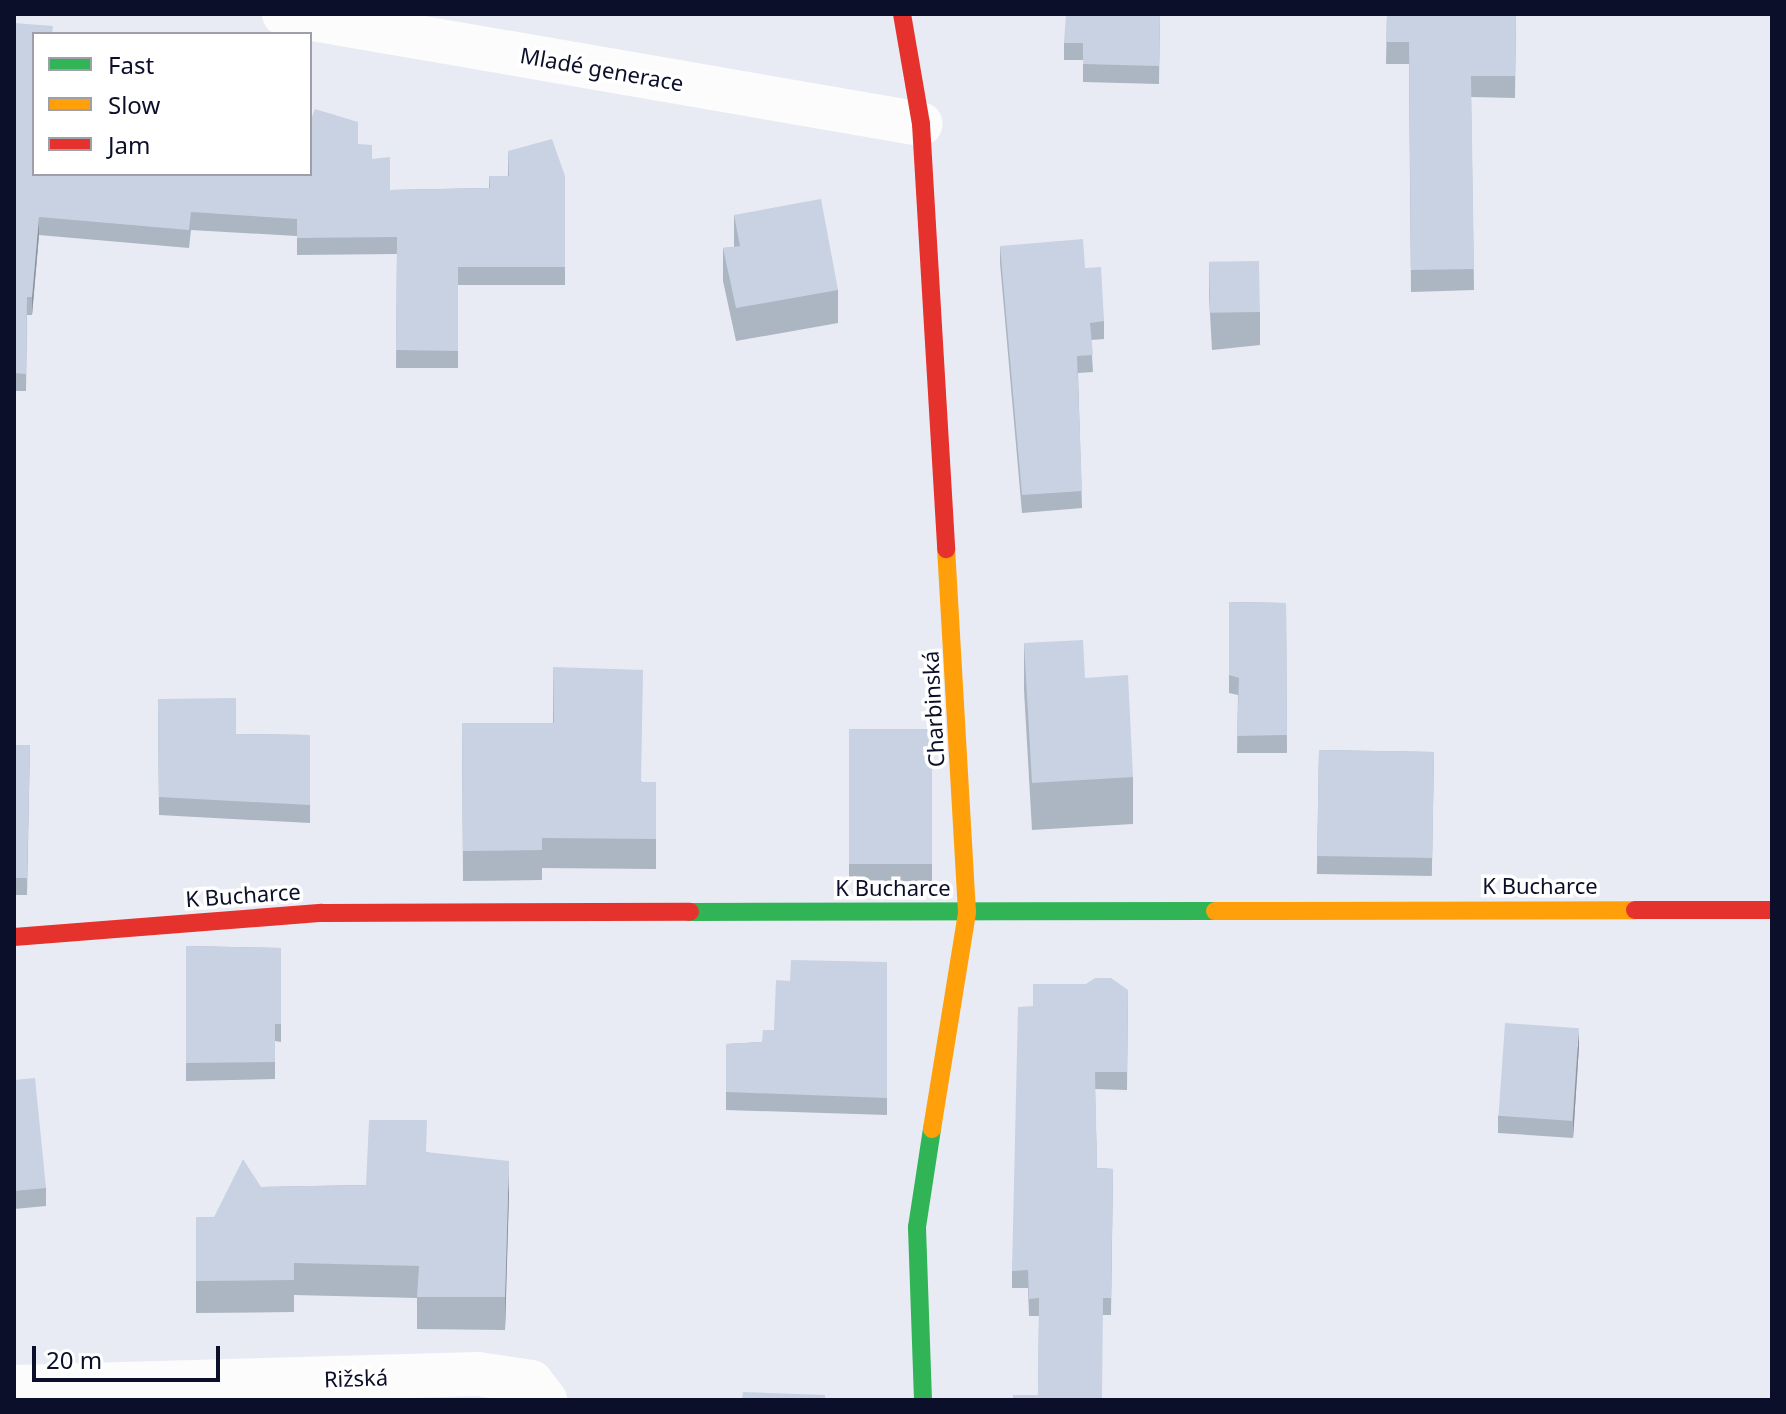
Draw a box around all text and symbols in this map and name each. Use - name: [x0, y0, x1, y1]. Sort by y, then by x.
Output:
- legend: [32, 32, 312, 176]
- street label: Mladé generace: [518, 42, 686, 96]
- text: Fast: [108, 48, 154, 81]
- text: Slow: [108, 88, 160, 121]
- text: Jam: [108, 128, 150, 161]
- street label: Charbinská: [917, 650, 949, 768]
- street label: K Bucharce: [1482, 873, 1598, 899]
- street label: K Bucharce: [835, 875, 951, 901]
- street label: K Bucharce: [185, 878, 301, 912]
- scale bar: [36, 1330, 224, 1380]
- text: 20 m: [46, 1343, 102, 1376]
- street label: Rižská: [323, 1364, 389, 1392]

